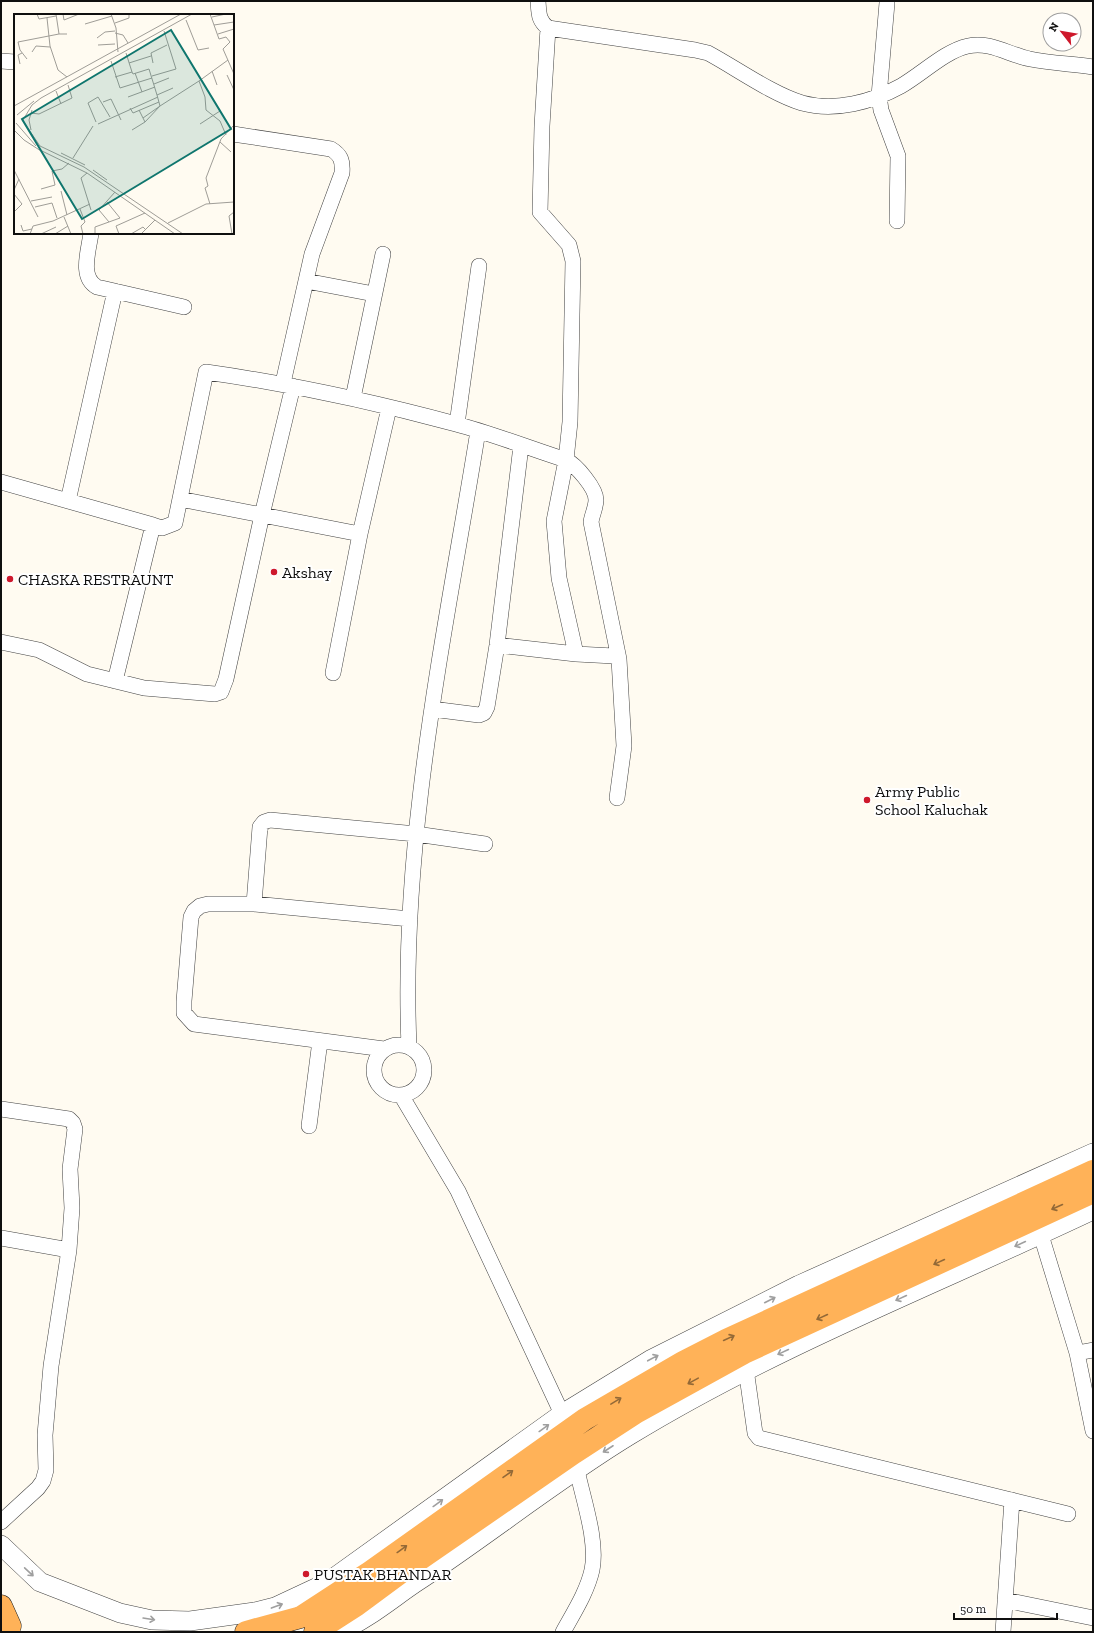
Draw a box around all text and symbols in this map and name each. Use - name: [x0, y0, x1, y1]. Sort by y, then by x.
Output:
- north arrow: [1042, 12, 1082, 52]
- inset map: [14, 14, 234, 234]
- text: N: [1046, 20, 1062, 34]
- place label: Akshay: [282, 563, 333, 582]
- marker: Akshay: [269, 567, 279, 577]
- place label: CHASKA RESTRAUNT: [18, 570, 174, 589]
- marker: CHASKA RESTRAUNT: [5, 574, 15, 584]
- place label: Army Public School Kaluchak: [875, 782, 988, 819]
- marker: Army Public School Kaluchak: [862, 795, 872, 805]
- one-way arrow: [1052, 1204, 1064, 1212]
- one-way arrow: [1014, 1241, 1026, 1249]
- one-way arrow: [934, 1259, 946, 1266]
- one-way arrow: [896, 1295, 908, 1303]
- one-way arrow: [763, 1296, 775, 1303]
- one-way arrow: [816, 1314, 828, 1321]
- one-way arrow: [723, 1334, 735, 1341]
- one-way arrow: [778, 1349, 790, 1357]
- one-way arrow: [647, 1354, 659, 1361]
- one-way arrow: [687, 1378, 699, 1386]
- one-way arrow: [610, 1396, 622, 1404]
- one-way arrow: [538, 1424, 549, 1432]
- one-way arrow: [603, 1445, 614, 1453]
- one-way arrow: [502, 1470, 513, 1478]
- one-way arrow: [432, 1499, 443, 1507]
- one-way arrow: [396, 1545, 407, 1553]
- place label: PUSTAK BHANDAR: [314, 1565, 451, 1584]
- one-way arrow: [24, 1567, 34, 1577]
- marker: PUSTAK BHANDAR: [301, 1569, 311, 1579]
- scale bar: [954, 1595, 1057, 1621]
- one-way arrow: [271, 1601, 283, 1609]
- text: 50 m: [960, 1602, 987, 1616]
- one-way arrow: [142, 1615, 155, 1623]

